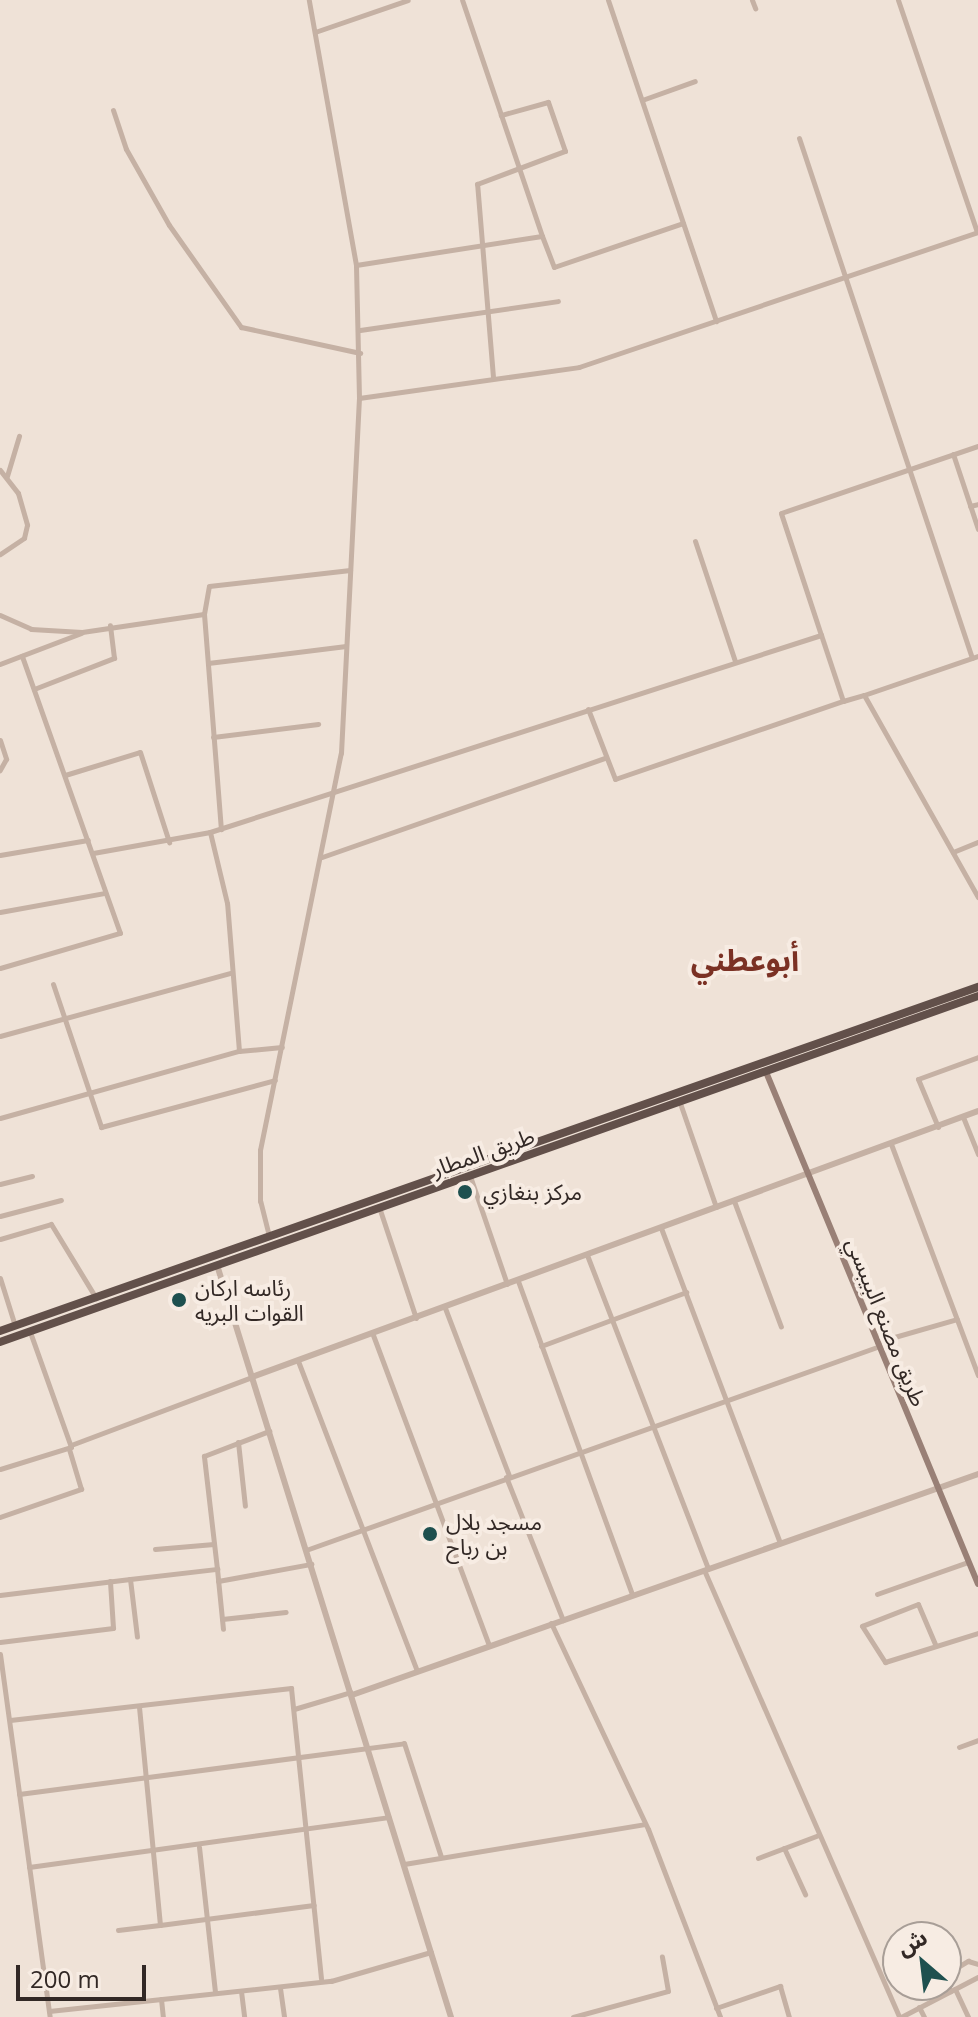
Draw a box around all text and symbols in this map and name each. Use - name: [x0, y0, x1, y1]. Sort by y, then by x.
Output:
- district label: أبوعطني: [691, 942, 799, 978]
- street label: طريق المطار: [428, 1122, 538, 1182]
- place label: مركز بنغازي: [483, 1179, 582, 1205]
- marker: مركز بنغازي: [454, 1181, 476, 1203]
- street label: طريق مصنع البيبسي: [841, 1234, 933, 1410]
- place label: رئاسه اركان القوات البريه: [195, 1274, 304, 1326]
- marker: رئاسه اركان القوات البريه: [170, 1291, 188, 1309]
- place label: مسجد بلال بن رباح: [446, 1508, 542, 1560]
- marker: مسجد بلال بن رباح: [421, 1525, 439, 1543]
- north arrow: [882, 1921, 962, 2001]
- text: ش: [891, 1921, 932, 1962]
- scale bar: [20, 1949, 150, 1999]
- text: 200 m: [30, 1962, 100, 1995]

